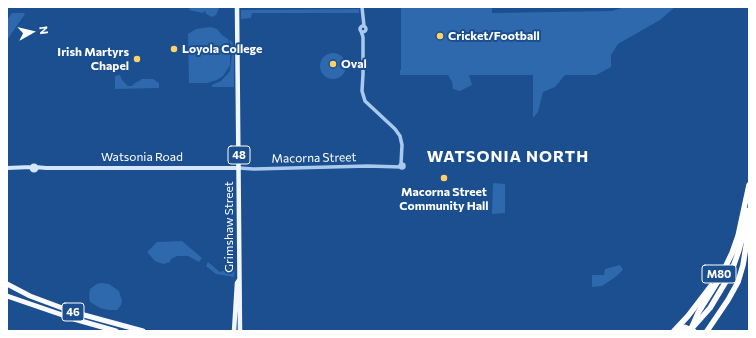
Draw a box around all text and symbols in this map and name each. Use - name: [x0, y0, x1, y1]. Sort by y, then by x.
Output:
- north arrow: [12, 12, 52, 52]
- text: N: [37, 25, 51, 35]
- place label: Cricket/Football: [448, 29, 540, 43]
- marker: Cricket/Football: [435, 31, 445, 41]
- place label: Loyola College: [182, 42, 262, 56]
- marker: Loyola College: [169, 44, 179, 54]
- place label: Irish Martyrs Chapel: [57, 45, 129, 73]
- marker: Irish Martyrs Chapel: [132, 54, 142, 64]
- place label: Oval: [341, 57, 367, 71]
- marker: Oval: [328, 59, 338, 69]
- road number: 48: [228, 146, 250, 164]
- district label: WATSONIA NORTH: [427, 147, 589, 167]
- street label: Watsonia Road: [101, 150, 183, 164]
- street label: Macorna Street: [271, 150, 357, 166]
- marker: Macorna Street Community Hall: [439, 173, 449, 183]
- street label: Grimshaw Street: [222, 181, 236, 273]
- place label: Macorna Street Community Hall: [399, 185, 489, 213]
- road number: M80: [702, 265, 736, 283]
- road number: 46: [62, 303, 84, 321]

